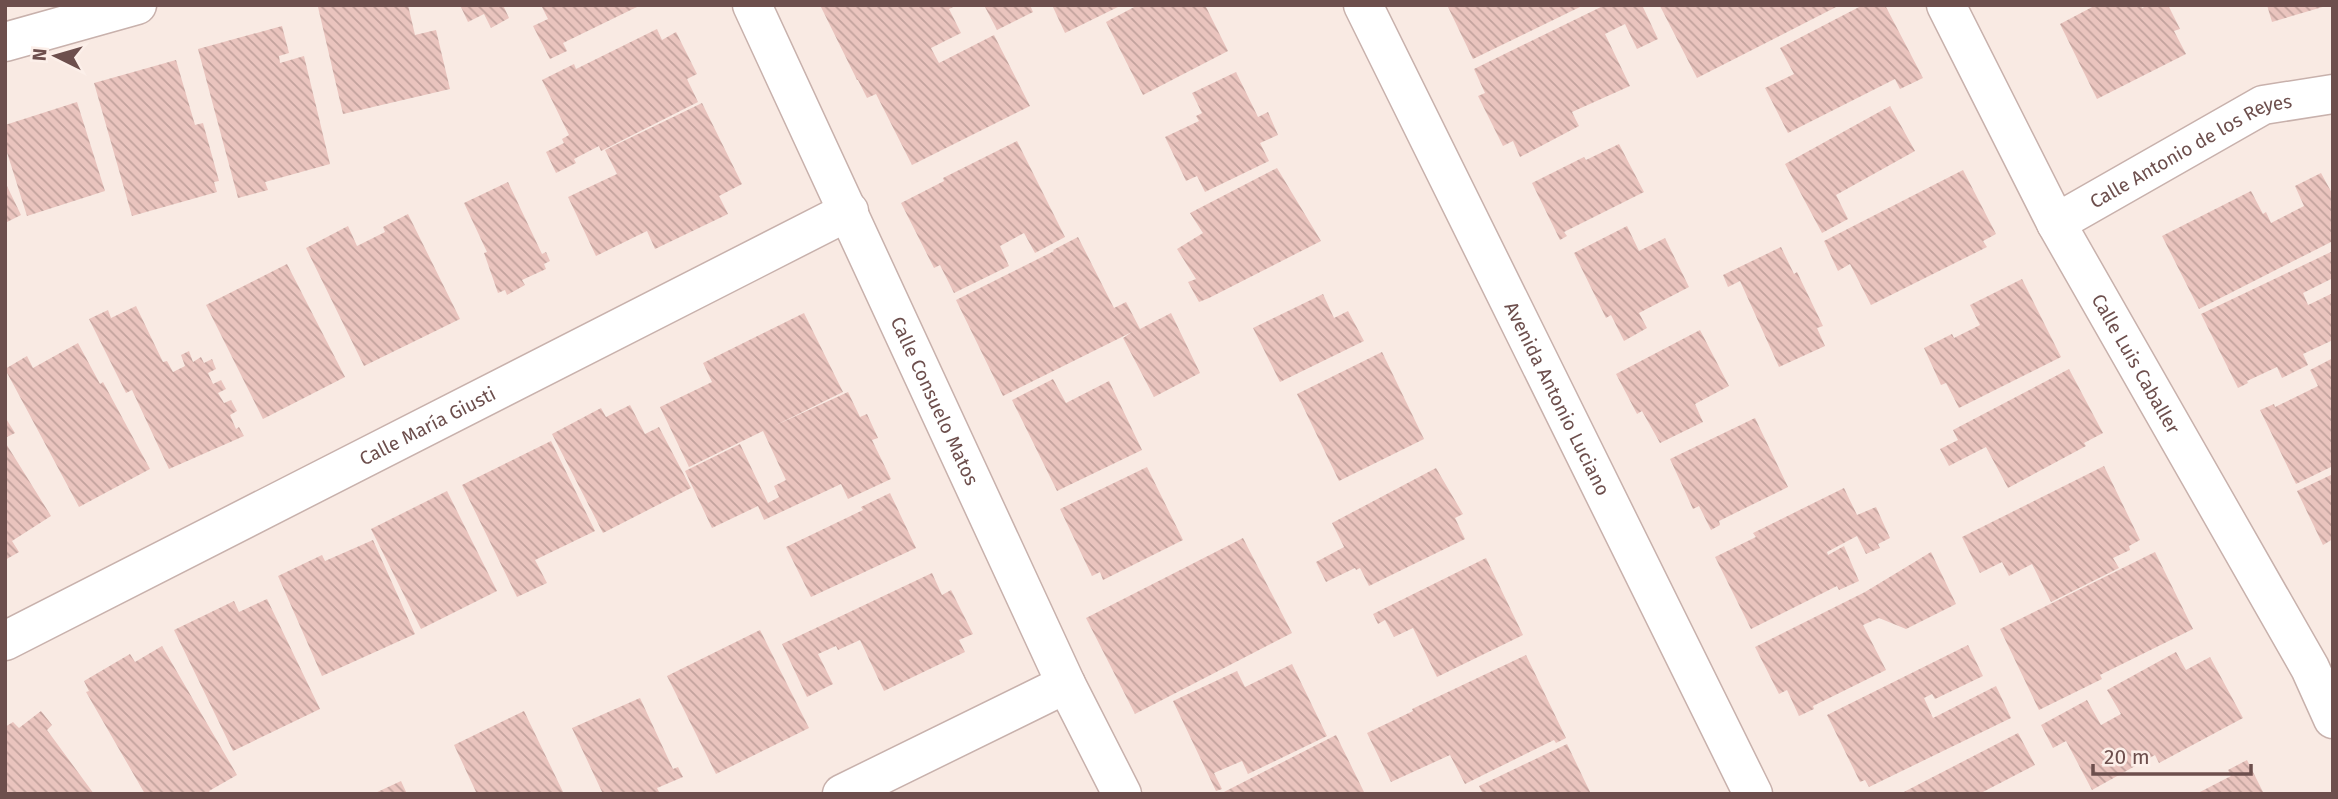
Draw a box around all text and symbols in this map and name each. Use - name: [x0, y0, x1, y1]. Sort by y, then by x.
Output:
- north arrow: [21, 21, 91, 91]
- text: N: [28, 47, 52, 62]
- street label: Calle Antonio de los Reyes: [2086, 90, 2294, 213]
- street label: Calle Luis Caballer: [2087, 290, 2185, 438]
- street label: Avenida Antonio Luciano: [1499, 298, 1615, 500]
- street label: Calle Consuelo Matos: [886, 313, 983, 489]
- street label: Calle María Giusti: [356, 382, 500, 471]
- scale bar: [2093, 732, 2250, 776]
- text: 20 m: [2104, 744, 2150, 770]

